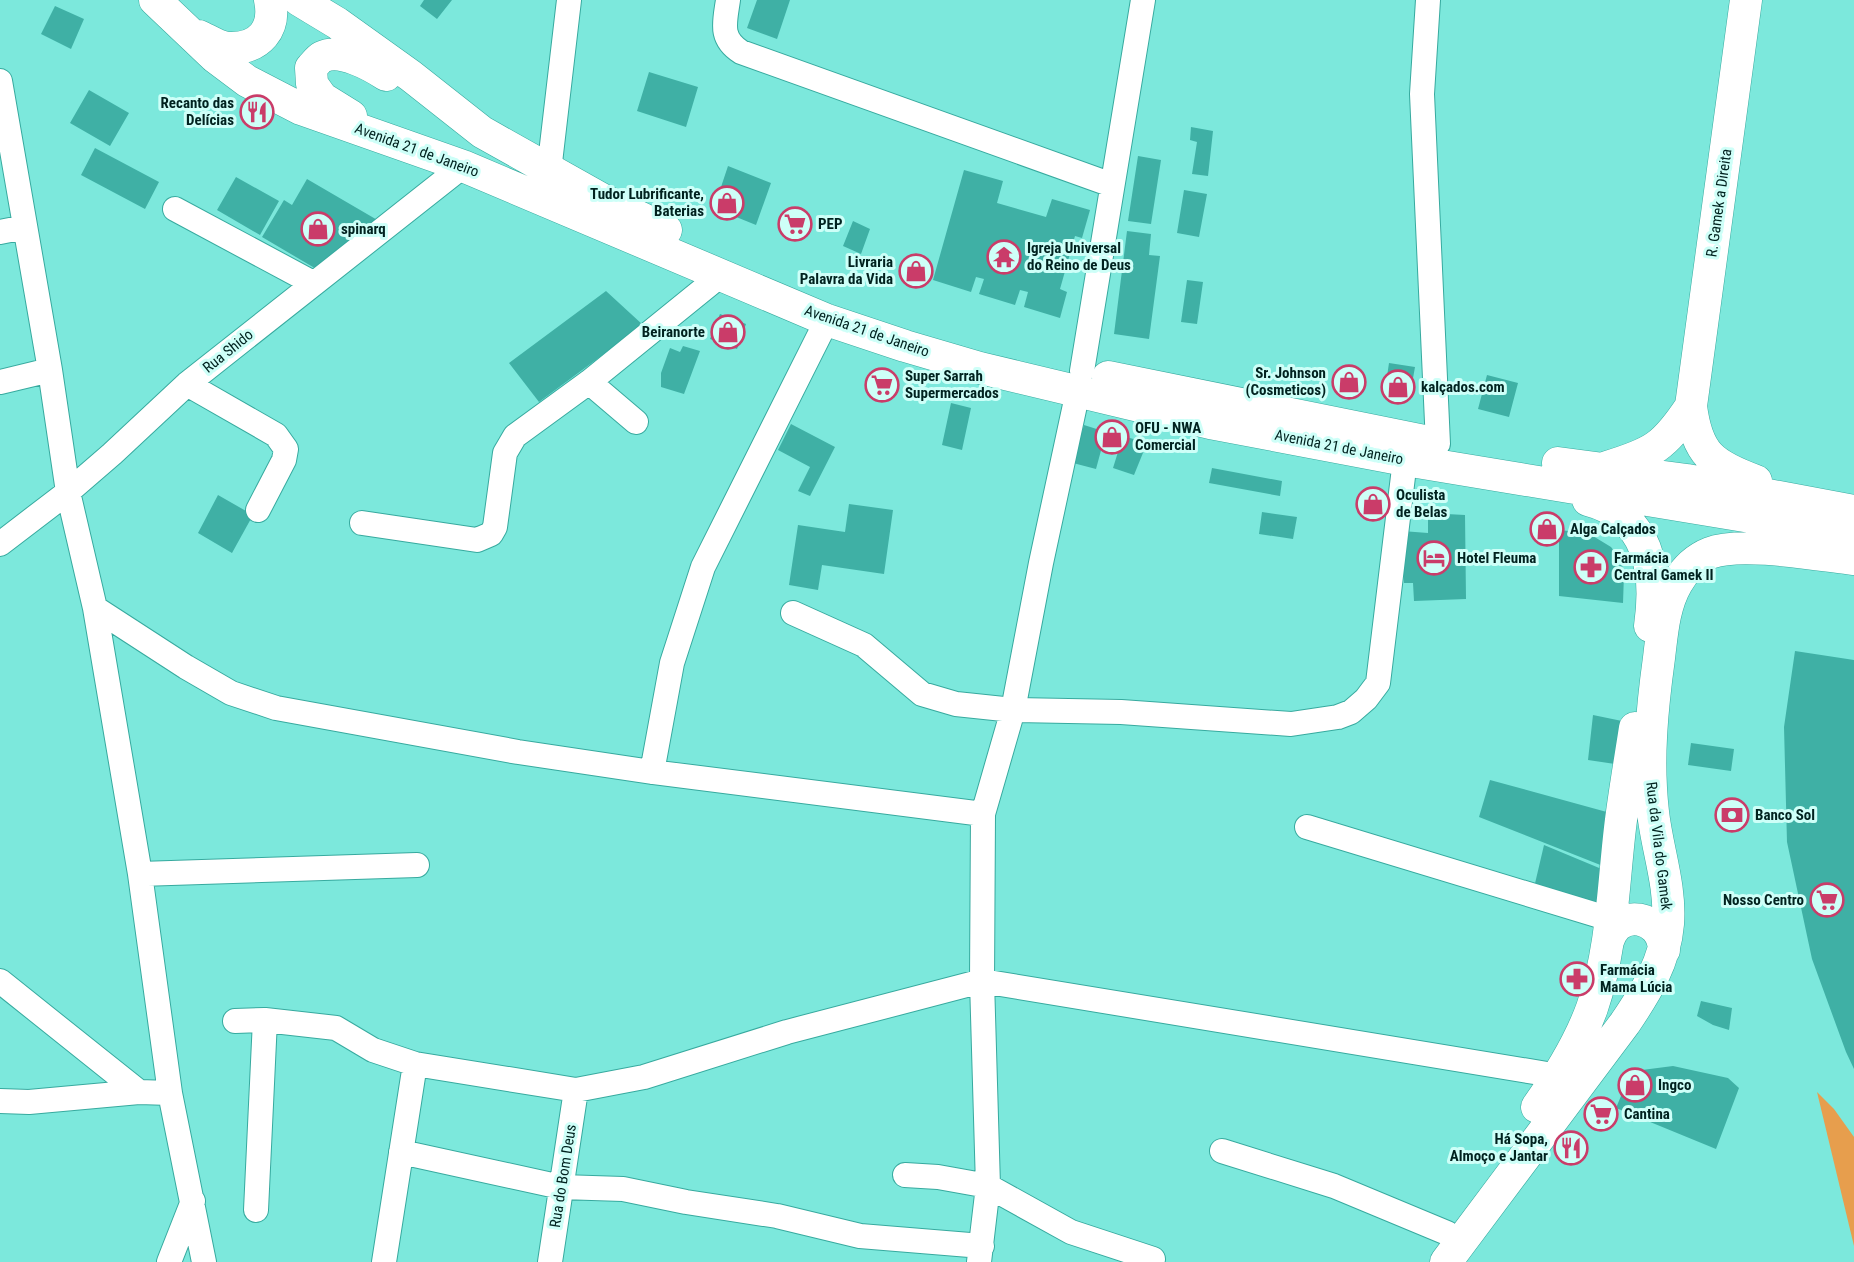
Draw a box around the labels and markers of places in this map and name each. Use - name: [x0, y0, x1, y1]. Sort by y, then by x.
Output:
- place label: Recanto das Delícias: [161, 94, 234, 129]
- restaurant icon: Recanto das Delícias: [239, 94, 275, 130]
- place label: Tudor Lubrificante, Baterias: [590, 185, 704, 220]
- shop icon: Tudor Lubrificante, Baterias: [709, 185, 745, 221]
- supermarket icon: PEP: [777, 206, 813, 242]
- shop icon: spinarq: [300, 211, 336, 247]
- place label: PEP: [818, 215, 842, 233]
- place label: spinarq: [341, 220, 386, 238]
- temple icon: Igreja Universal do Reino de Deus: [986, 239, 1022, 275]
- place label: Igreja Universal do Reino de Deus: [1027, 239, 1131, 274]
- place label: Livraria Palavra da Vida: [800, 253, 893, 288]
- shop icon: Livraria Palavra da Vida: [898, 253, 934, 289]
- shop icon: Beiranorte: [710, 314, 746, 350]
- place label: Beiranorte: [642, 323, 705, 341]
- place label: Sr. Johnson (Cosmeticos): [1246, 364, 1326, 399]
- shop icon: Sr. Johnson (Cosmeticos): [1331, 364, 1367, 400]
- supermarket icon: Super Sarrah Supermercados: [864, 367, 900, 403]
- place label: Super Sarrah Supermercados: [905, 367, 999, 402]
- shop icon: kalçados.com: [1380, 369, 1416, 405]
- place label: kalçados.com: [1421, 378, 1505, 396]
- shop icon: OFU - NWA Comercial: [1094, 419, 1130, 455]
- place label: OFU - NWA Comercial: [1135, 419, 1201, 454]
- shop icon: Oculista de Belas: [1355, 486, 1391, 522]
- place label: Oculista de Belas: [1396, 486, 1448, 521]
- shop icon: Alga Calçados: [1529, 511, 1565, 547]
- place label: Alga Calçados: [1570, 520, 1656, 538]
- hotel icon: Hotel Fleuma: [1416, 540, 1452, 576]
- place label: Hotel Fleuma: [1457, 549, 1536, 567]
- pharmacy icon: Farmácia Central Gamek II: [1573, 549, 1609, 585]
- place label: Farmácia Central Gamek II: [1614, 549, 1714, 584]
- bank icon: Banco Sol: [1714, 797, 1750, 833]
- place label: Banco Sol: [1755, 806, 1815, 824]
- supermarket icon: Nosso Centro: [1809, 882, 1845, 918]
- place label: Nosso Centro: [1723, 891, 1804, 909]
- pharmacy icon: Farmácia Mama Lúcia: [1559, 961, 1595, 997]
- place label: Farmácia Mama Lúcia: [1600, 961, 1672, 996]
- shop icon: Ingco: [1617, 1067, 1653, 1103]
- place label: Ingco: [1658, 1076, 1691, 1094]
- supermarket icon: Cantina: [1583, 1096, 1619, 1132]
- place label: Cantina: [1624, 1105, 1670, 1123]
- place label: Há Sopa, Almoço e Jantar: [1450, 1130, 1548, 1165]
- restaurant icon: Há Sopa, Almoço e Jantar: [1553, 1130, 1589, 1166]

